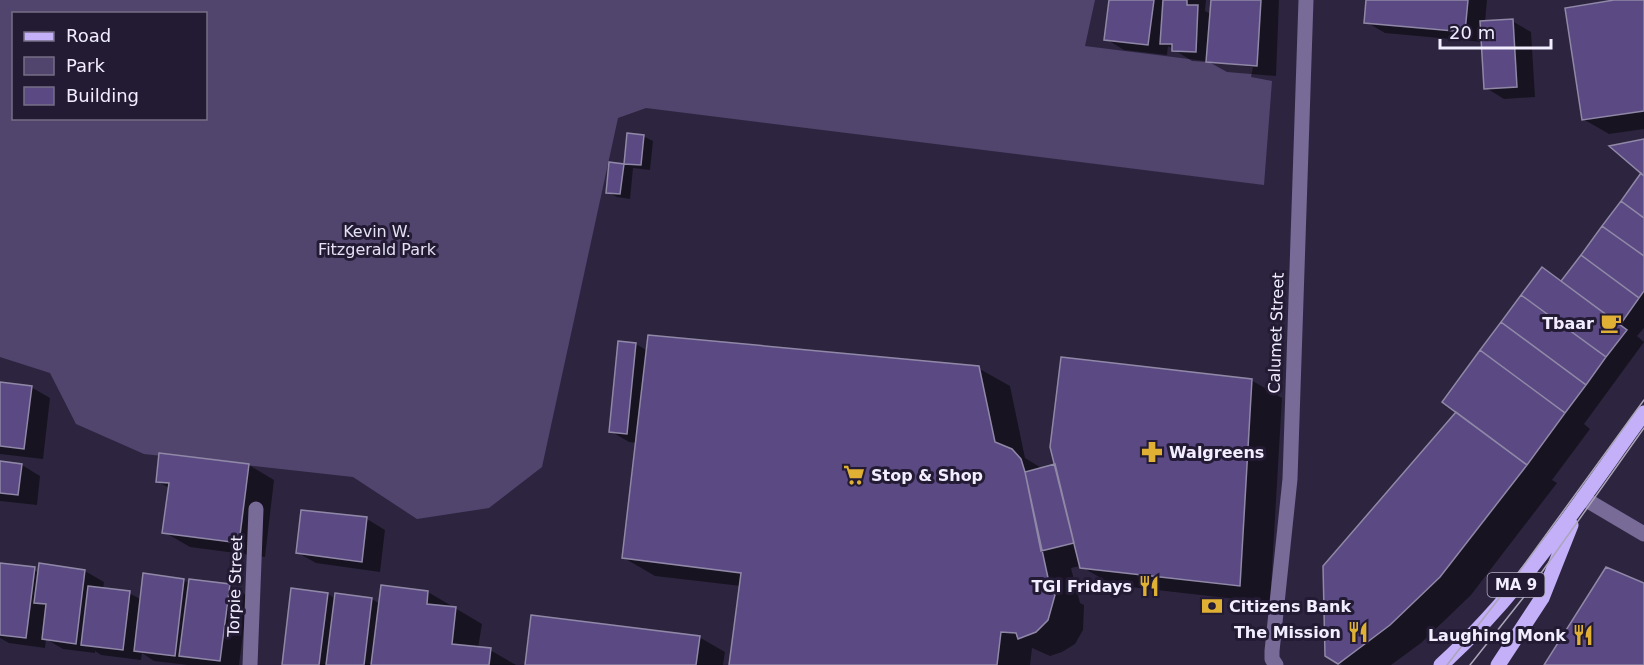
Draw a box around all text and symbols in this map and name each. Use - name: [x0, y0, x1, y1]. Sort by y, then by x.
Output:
- legend: [12, 12, 207, 120]
- scale bar: [1440, 12, 1551, 50]
- text: 20 m: [1449, 22, 1495, 43]
- text: Road: [66, 25, 111, 46]
- text: Park: [66, 55, 105, 76]
- text: Building: [66, 85, 139, 106]
- park label: Kevin W. Fitzgerald Park: [318, 222, 437, 259]
- street label: Calumet Street: [1264, 272, 1288, 394]
- cafe icon: Tbaar: [1599, 311, 1623, 335]
- place label: Tbaar: [1542, 314, 1594, 333]
- pharmacy icon: Walgreens: [1140, 440, 1164, 464]
- place label: Walgreens: [1169, 443, 1264, 462]
- supermarket icon: Stop & Shop: [842, 463, 866, 487]
- place label: Stop & Shop: [871, 466, 983, 485]
- street label: Torpie Street: [224, 535, 246, 638]
- road number: MA 9: [1488, 573, 1544, 597]
- restaurant icon: TGI Fridays: [1137, 574, 1161, 598]
- place label: TGI Fridays: [1031, 577, 1132, 596]
- bank icon: Citizens Bank: [1200, 594, 1224, 618]
- place label: Citizens Bank: [1229, 597, 1351, 616]
- restaurant icon: The Mission: [1346, 620, 1370, 644]
- place label: The Mission: [1234, 623, 1341, 642]
- restaurant icon: Laughing Monk: [1571, 623, 1595, 647]
- place label: Laughing Monk: [1428, 626, 1566, 645]

